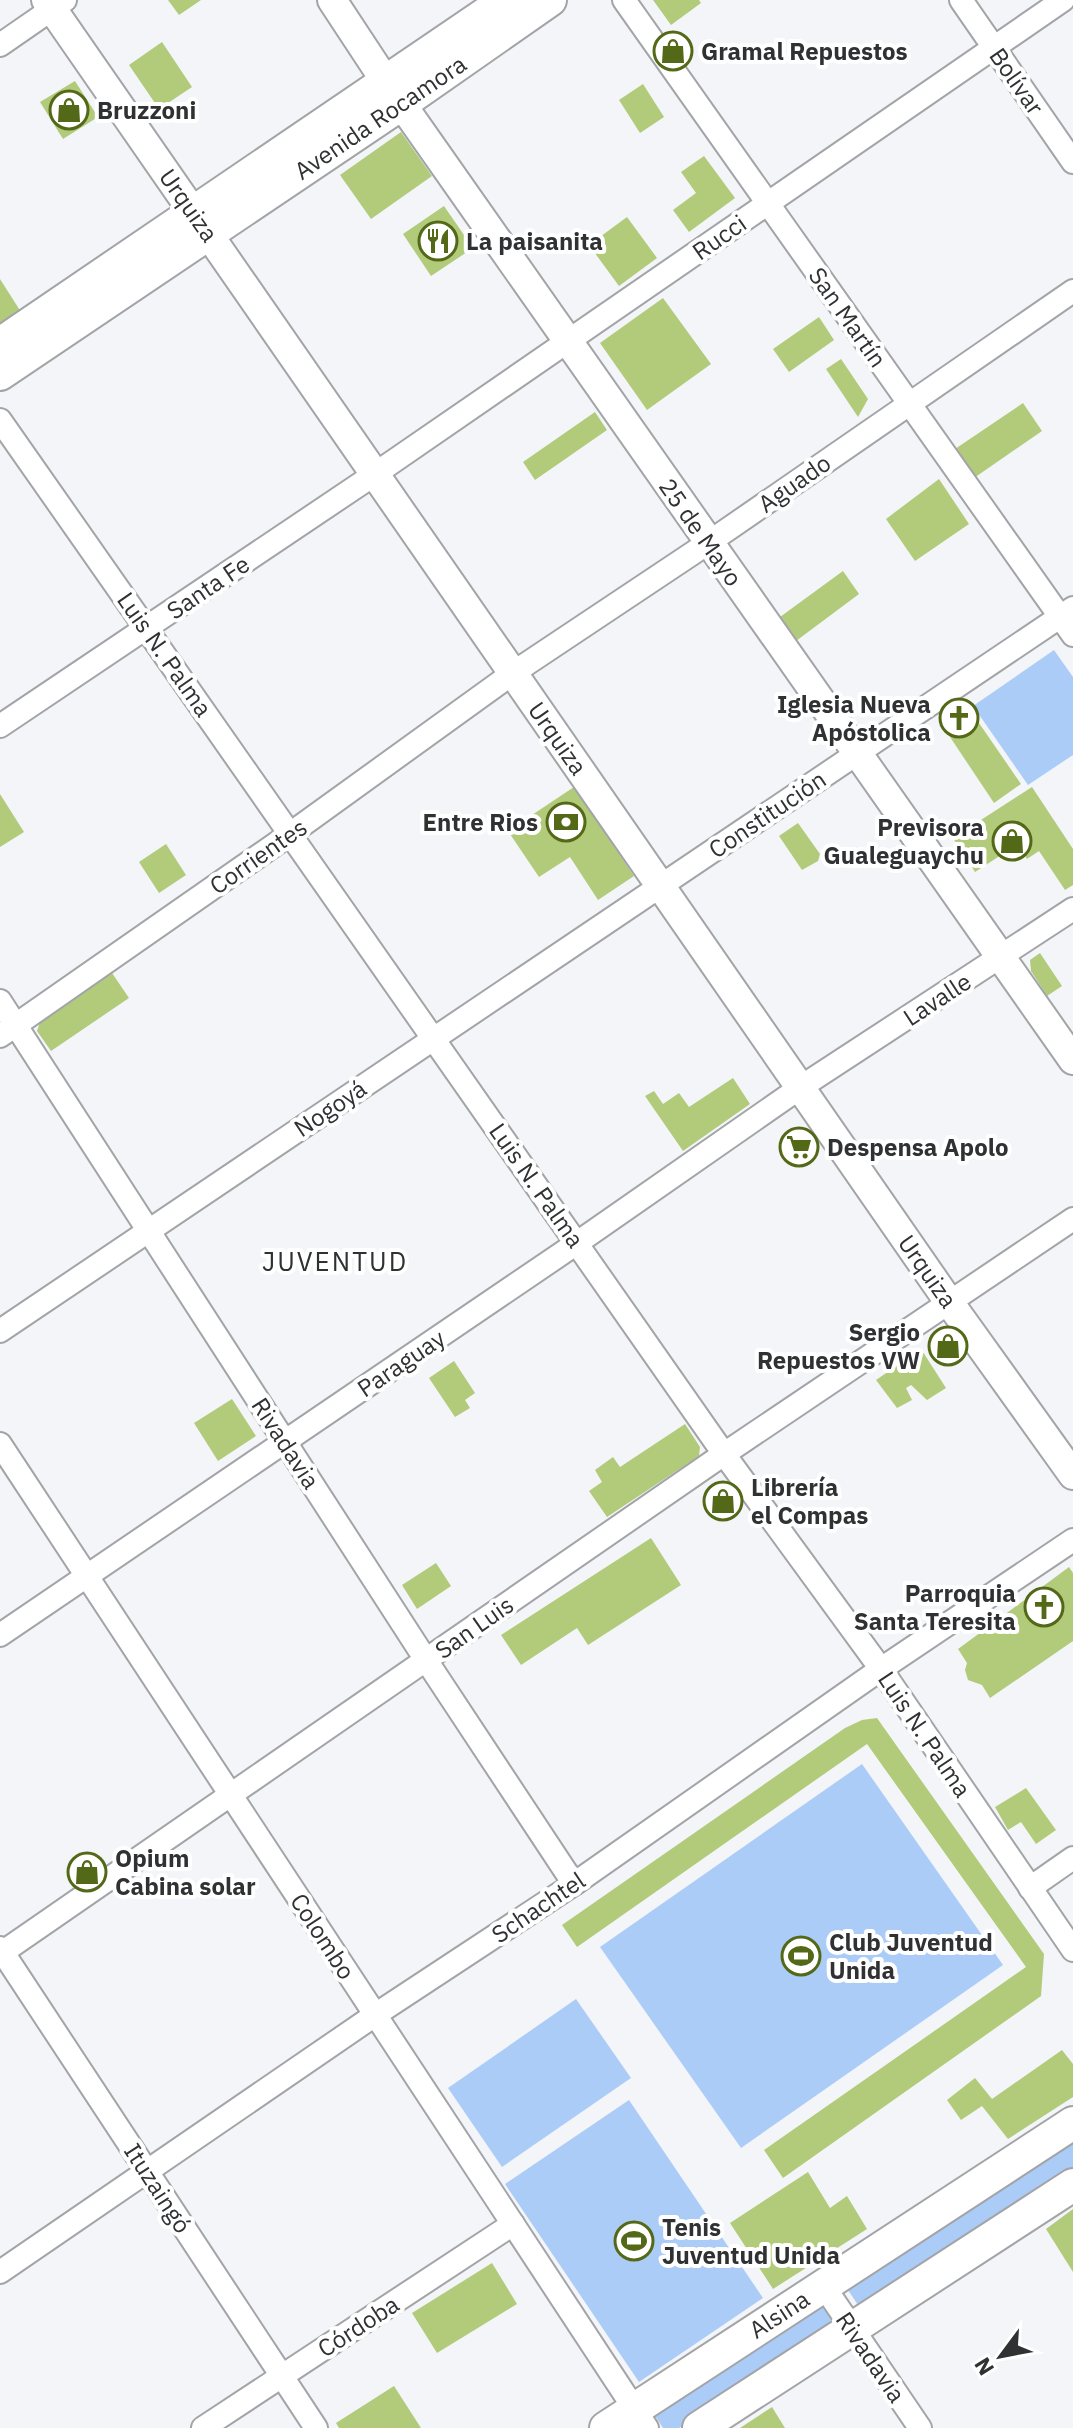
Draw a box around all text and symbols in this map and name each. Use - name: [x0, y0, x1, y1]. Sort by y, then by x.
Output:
- shop icon: Gramal Repuestos: [652, 30, 694, 72]
- place label: Gramal Repuestos: [701, 35, 908, 67]
- street label: Bolívar: [982, 41, 1052, 121]
- street label: Avenida Rocamora: [288, 47, 472, 186]
- shop icon: Bruzzoni: [48, 89, 90, 131]
- place label: Bruzzoni: [97, 94, 196, 126]
- street label: Urquiza: [152, 162, 226, 248]
- street label: Rucci: [686, 207, 752, 267]
- restaurant icon: La paisanita: [417, 220, 459, 262]
- place label: La paisanita: [466, 225, 603, 257]
- street label: San Martín: [802, 261, 894, 373]
- street label: Aguado: [751, 446, 837, 520]
- street label: 25 de Mayo: [652, 472, 750, 592]
- street label: Santa Fe: [160, 548, 256, 626]
- street label: Luis N. Palma: [110, 585, 220, 723]
- place label: Iglesia Nueva Apóstolica: [777, 688, 931, 748]
- street label: Urquiza: [521, 695, 595, 781]
- church icon: Iglesia Nueva Apóstolica: [938, 697, 980, 739]
- street label: Constitución: [702, 763, 832, 865]
- bank icon: Entre Rios: [545, 801, 587, 843]
- place label: Entre Rios: [423, 806, 538, 838]
- street label: Corrientes: [203, 811, 313, 901]
- place label: Previsora Gualeguaychu: [823, 811, 984, 871]
- shop icon: Previsora Gualeguaychu: [991, 820, 1033, 862]
- street label: Lavalle: [897, 965, 977, 1033]
- street label: Nogoyá: [288, 1072, 373, 1144]
- street label: Luis N. Palma: [482, 1116, 592, 1254]
- supermarket icon: Despensa Apolo: [778, 1126, 820, 1168]
- place label: Despensa Apolo: [827, 1131, 1009, 1163]
- street label: Urquiza: [891, 1228, 965, 1314]
- district label: JUVENTUD: [262, 1244, 408, 1278]
- place label: Sergio Repuestos VW: [757, 1316, 920, 1376]
- street label: Paraguay: [351, 1322, 451, 1404]
- shop icon: Sergio Repuestos VW: [927, 1325, 969, 1367]
- street label: Rivadavia: [245, 1391, 328, 1495]
- place label: Librería el Compas: [751, 1471, 868, 1531]
- shop icon: Librería el Compas: [702, 1480, 744, 1522]
- place label: Parroquia Santa Teresita: [854, 1577, 1016, 1637]
- church icon: Parroquia Santa Teresita: [1023, 1586, 1065, 1628]
- street label: San Luis: [428, 1588, 520, 1666]
- street label: Luis N. Palma: [871, 1665, 979, 1803]
- place label: Opium Cabina solar: [115, 1842, 256, 1902]
- shop icon: Opium Cabina solar: [66, 1851, 108, 1893]
- street label: Schachtel: [485, 1864, 591, 1950]
- street label: Colombo: [283, 1887, 363, 1985]
- place label: Club Juventud Unida: [829, 1926, 993, 1986]
- sports icon: Club Juventud Unida: [780, 1935, 822, 1977]
- street label: Ituzaingó: [117, 2137, 199, 2239]
- place label: Tenis Juventud Unida: [662, 2211, 840, 2271]
- sports icon: Tenis Juventud Unida: [613, 2220, 655, 2262]
- street label: Alsina: [743, 2282, 816, 2345]
- street label: Córdoba: [311, 2288, 405, 2364]
- street label: Rivadavia: [829, 2305, 913, 2409]
- north arrow: [961, 2316, 1041, 2396]
- text: N: [967, 2352, 1000, 2381]

